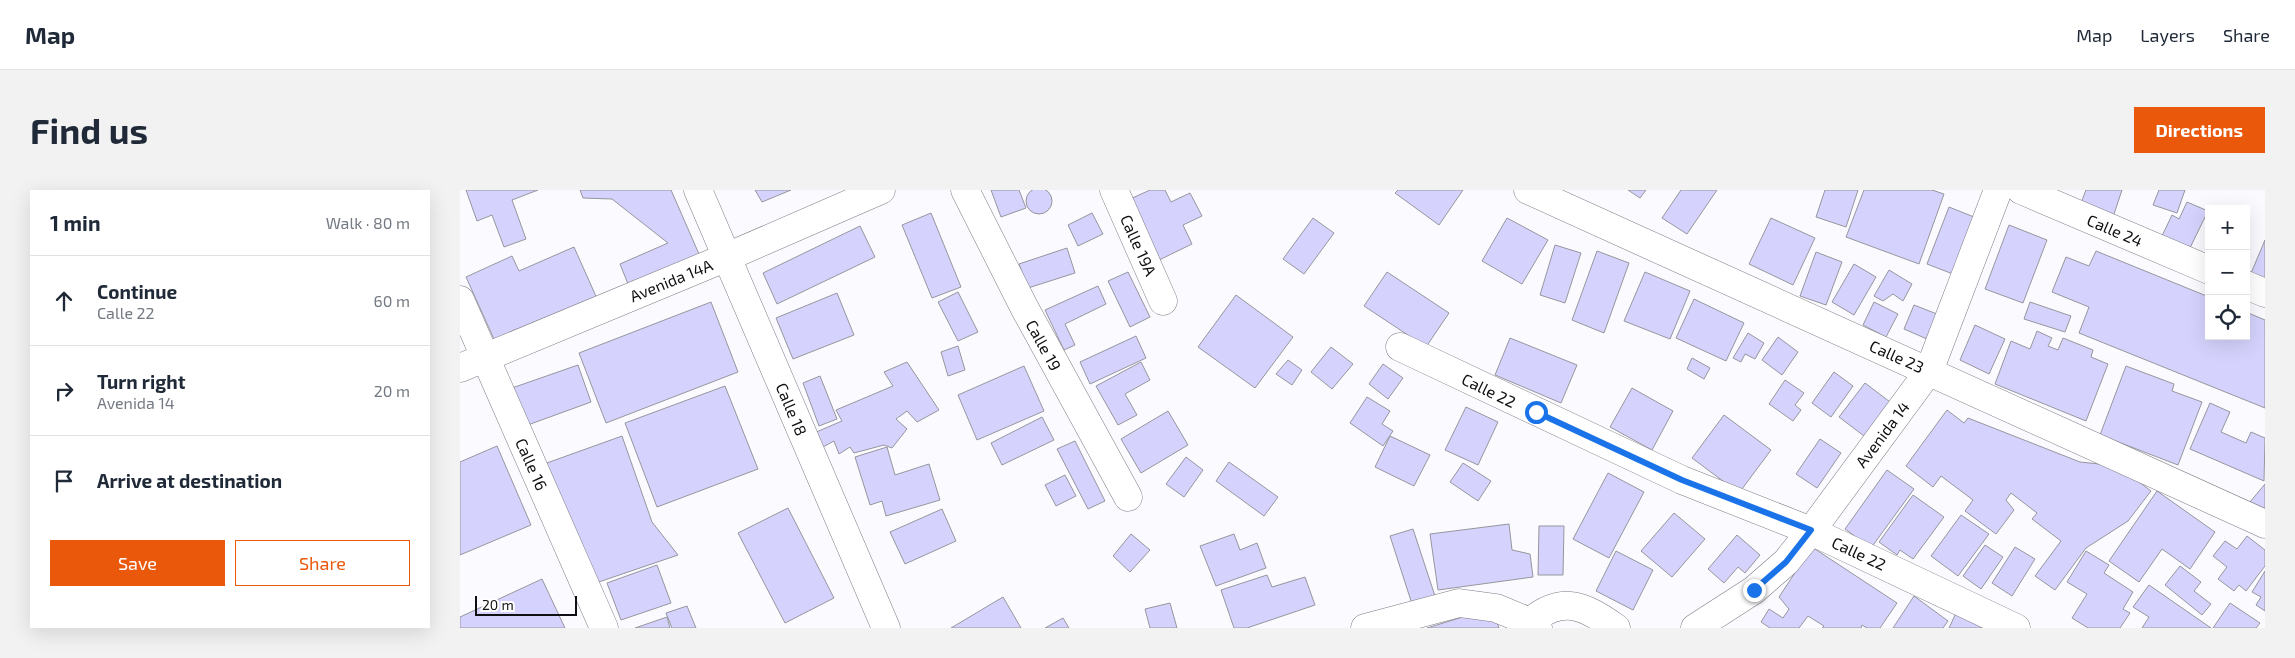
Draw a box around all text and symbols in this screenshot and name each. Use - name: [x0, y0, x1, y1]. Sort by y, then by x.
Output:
- text: Map: [25, 20, 75, 49]
- text: Map: [2076, 24, 2112, 46]
- text: Layers: [2140, 24, 2195, 46]
- text: Share: [2223, 24, 2270, 46]
- button: Directions: [2134, 107, 2265, 153]
- text: Find us: [30, 109, 148, 151]
- map controls: [2205, 205, 2250, 340]
- button: +: [2205, 205, 2250, 250]
- text: 1 min: [50, 210, 101, 235]
- street label: Calle 24: [2084, 210, 2146, 250]
- street label: Calle 19A: [1117, 211, 1161, 279]
- text: Walk · 80 m: [326, 213, 410, 232]
- button: −: [2205, 250, 2250, 295]
- street label: Avenida 14A: [627, 255, 715, 305]
- text: Continue: [97, 280, 177, 303]
- icon: ahead: [50, 287, 78, 315]
- text: 60 m: [374, 291, 410, 310]
- button: locate: [2205, 295, 2250, 340]
- text: Calle 22: [97, 303, 155, 322]
- street label: Calle 19: [1022, 316, 1066, 374]
- street label: Calle 23: [1867, 336, 1927, 376]
- street label: Calle 22: [1459, 369, 1519, 411]
- text: Turn right: [97, 370, 185, 393]
- icon: right: [50, 377, 78, 405]
- street label: Calle 18: [772, 380, 812, 438]
- text: 20 m: [374, 381, 410, 400]
- text: Avenida 14: [97, 393, 175, 412]
- street label: Avenida 14: [1851, 397, 1913, 471]
- route start: [1525, 401, 1548, 424]
- street label: Calle 16: [512, 435, 552, 493]
- icon: arrive: [50, 467, 78, 495]
- text: Arrive at destination: [97, 469, 282, 492]
- street label: Calle 22: [1829, 532, 1889, 574]
- button: Save: [50, 540, 225, 586]
- button: Share: [235, 540, 410, 586]
- route end: [1743, 579, 1766, 602]
- scale bar: [475, 593, 578, 616]
- text: 20 m: [482, 596, 514, 613]

